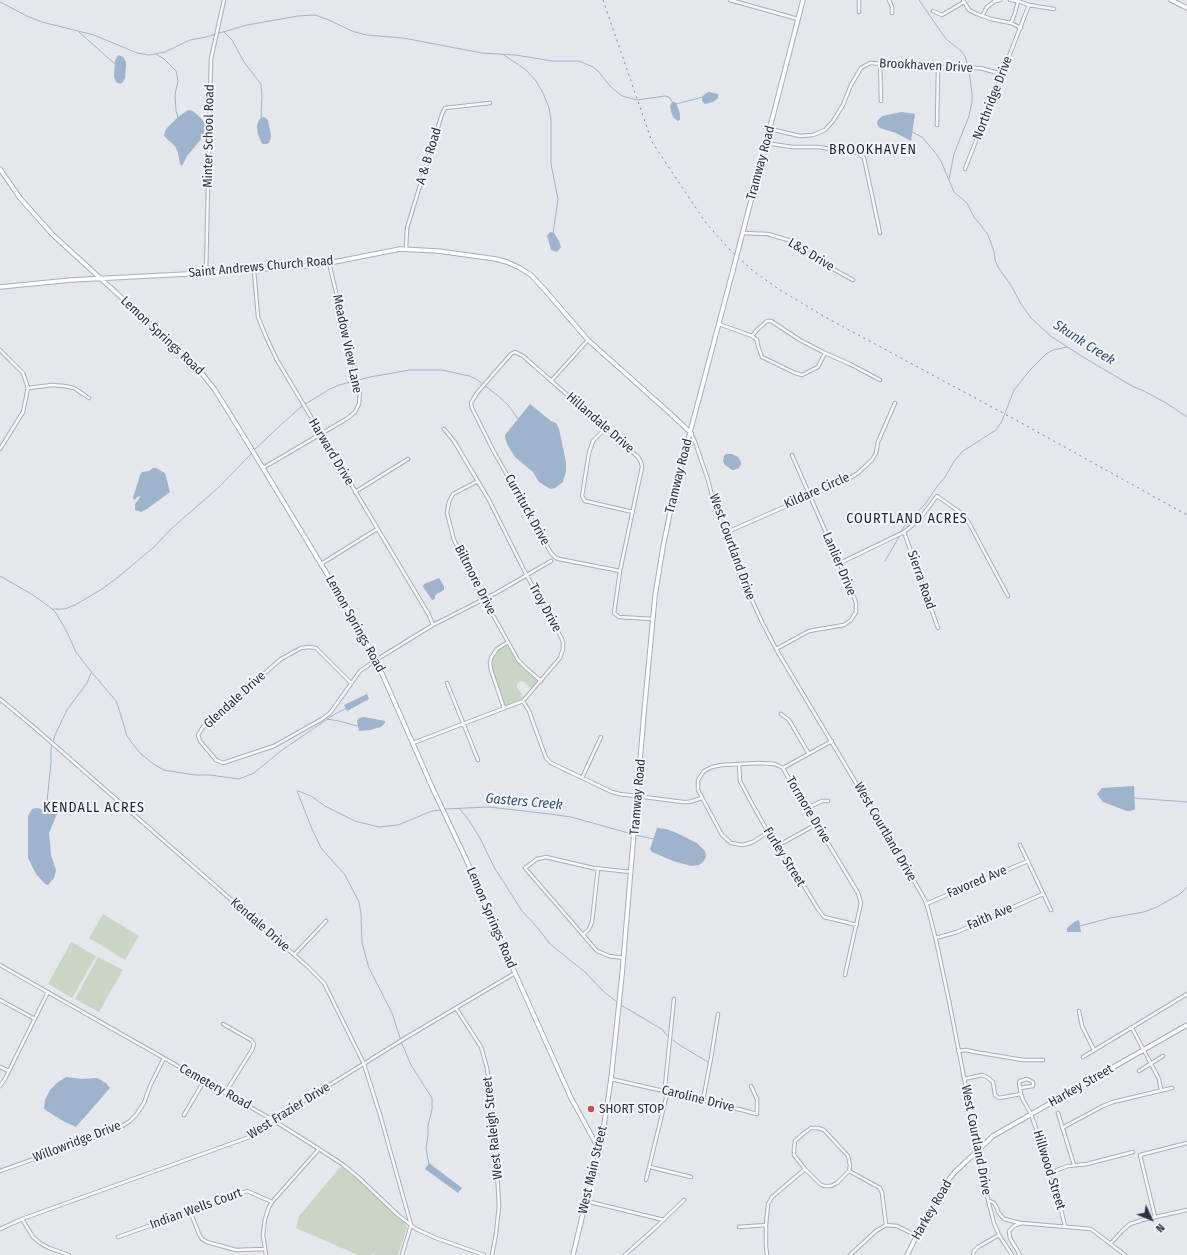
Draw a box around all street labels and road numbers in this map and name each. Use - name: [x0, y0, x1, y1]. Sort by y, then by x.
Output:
- street label: Northridge Drive: [970, 54, 1016, 142]
- street label: Brookhaven Drive: [879, 56, 973, 76]
- street label: Minter School Road: [200, 84, 218, 188]
- street label: Tramway Road: [744, 124, 778, 202]
- street label: A & B Road: [413, 126, 445, 186]
- street label: L&S Drive: [785, 235, 837, 275]
- street label: Saint Andrews Church Road: [188, 253, 334, 281]
- street label: Lemon Springs Road: [117, 293, 207, 379]
- street label: Meadow View Lane: [329, 293, 365, 395]
- street label: Hillandale Drive: [563, 389, 637, 457]
- street label: Harward Drive: [305, 416, 357, 488]
- street label: Tramway Road: [662, 437, 696, 515]
- street label: Kildare Circle: [782, 470, 852, 512]
- street label: Currituck Drive: [501, 472, 553, 548]
- street label: West Courtland Drive: [706, 492, 758, 602]
- street label: Lanlier Drive: [819, 530, 859, 598]
- street label: Biltmore Drive: [451, 543, 499, 617]
- street label: Sierra Road: [904, 549, 938, 611]
- street label: Lemon Springs Road: [322, 573, 388, 675]
- street label: Troy Drive: [525, 581, 565, 635]
- street label: Glendale Drive: [201, 668, 269, 732]
- street label: Tramway Road: [627, 758, 649, 836]
- street label: Tormore Drive: [782, 774, 834, 846]
- street label: West Courtland Drive: [850, 780, 920, 884]
- street label: Furley Street: [760, 824, 808, 890]
- street label: Favored Ave: [945, 862, 1009, 902]
- street label: Lemon Springs Road: [463, 865, 519, 971]
- street label: Kendale Drive: [227, 895, 293, 955]
- street label: Faith Ave: [965, 900, 1015, 934]
- street label: Cemetery Road: [176, 1061, 254, 1113]
- street label: Harkey Street: [1046, 1061, 1116, 1111]
- street label: West Raleigh Street: [480, 1076, 506, 1180]
- street label: West Frazier Drive: [245, 1079, 333, 1143]
- street label: Caroline Drive: [660, 1082, 736, 1116]
- street label: West Courtland Drive: [958, 1084, 994, 1196]
- street label: Willowridge Drive: [31, 1118, 123, 1166]
- street label: West Main Street: [575, 1125, 611, 1215]
- street label: Hillwood Street: [1030, 1128, 1068, 1212]
- street label: Harkey Road: [909, 1177, 955, 1243]
- street label: Indian Wells Court: [148, 1185, 244, 1233]

